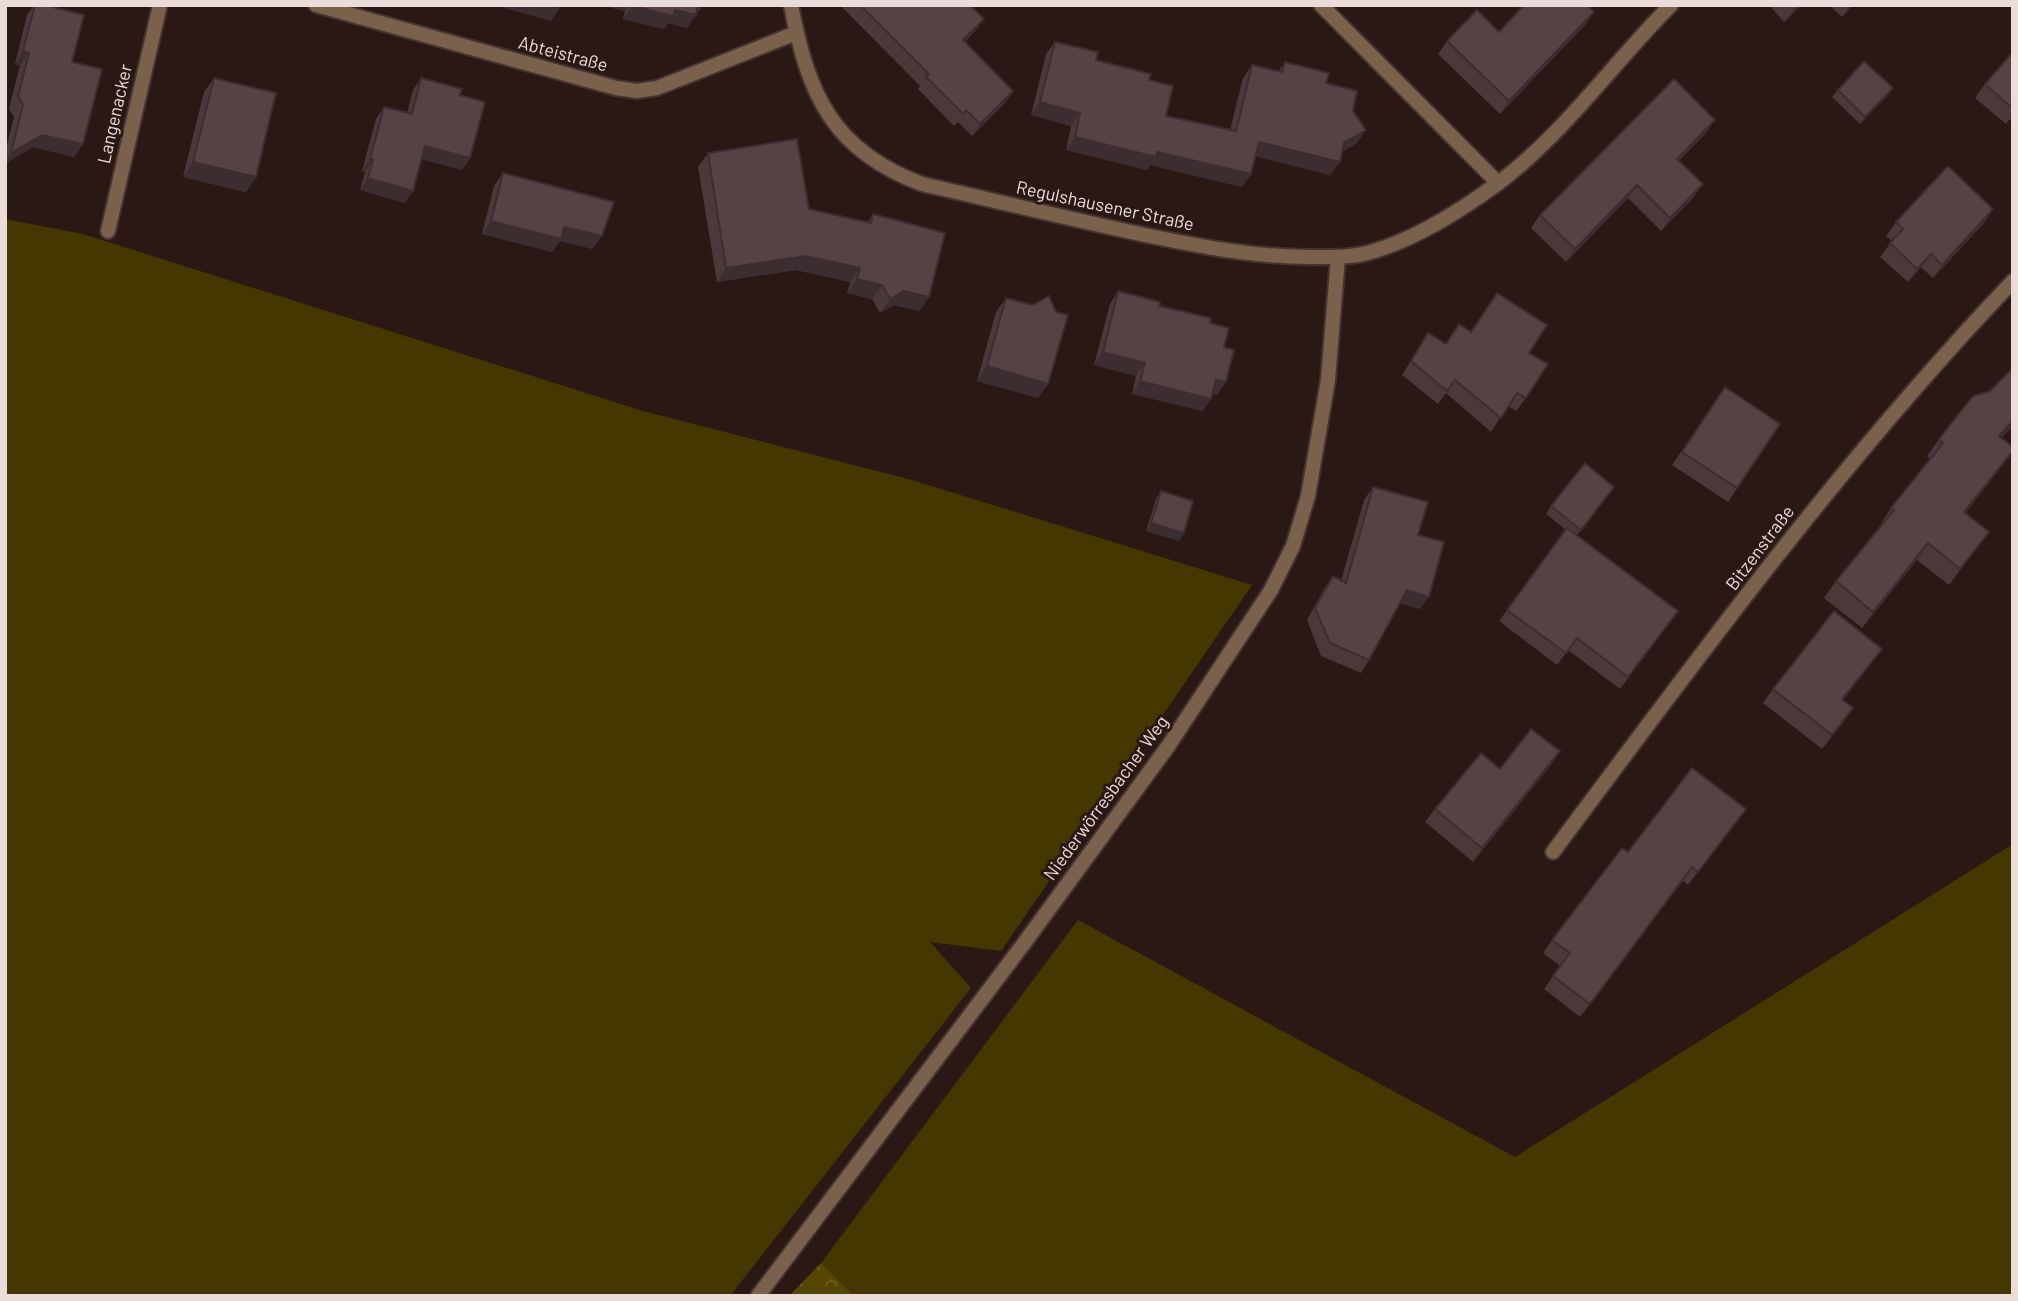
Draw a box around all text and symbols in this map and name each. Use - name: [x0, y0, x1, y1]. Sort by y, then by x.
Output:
- street label: Abteistraße: [516, 31, 610, 76]
- street label: Langenacker: [92, 61, 136, 166]
- street label: Regulshausener Straße: [1014, 175, 1196, 235]
- street label: Bitzenstraße: [1720, 501, 1798, 594]
- street label: Niederwörresbacher Weg: [1038, 711, 1172, 884]

